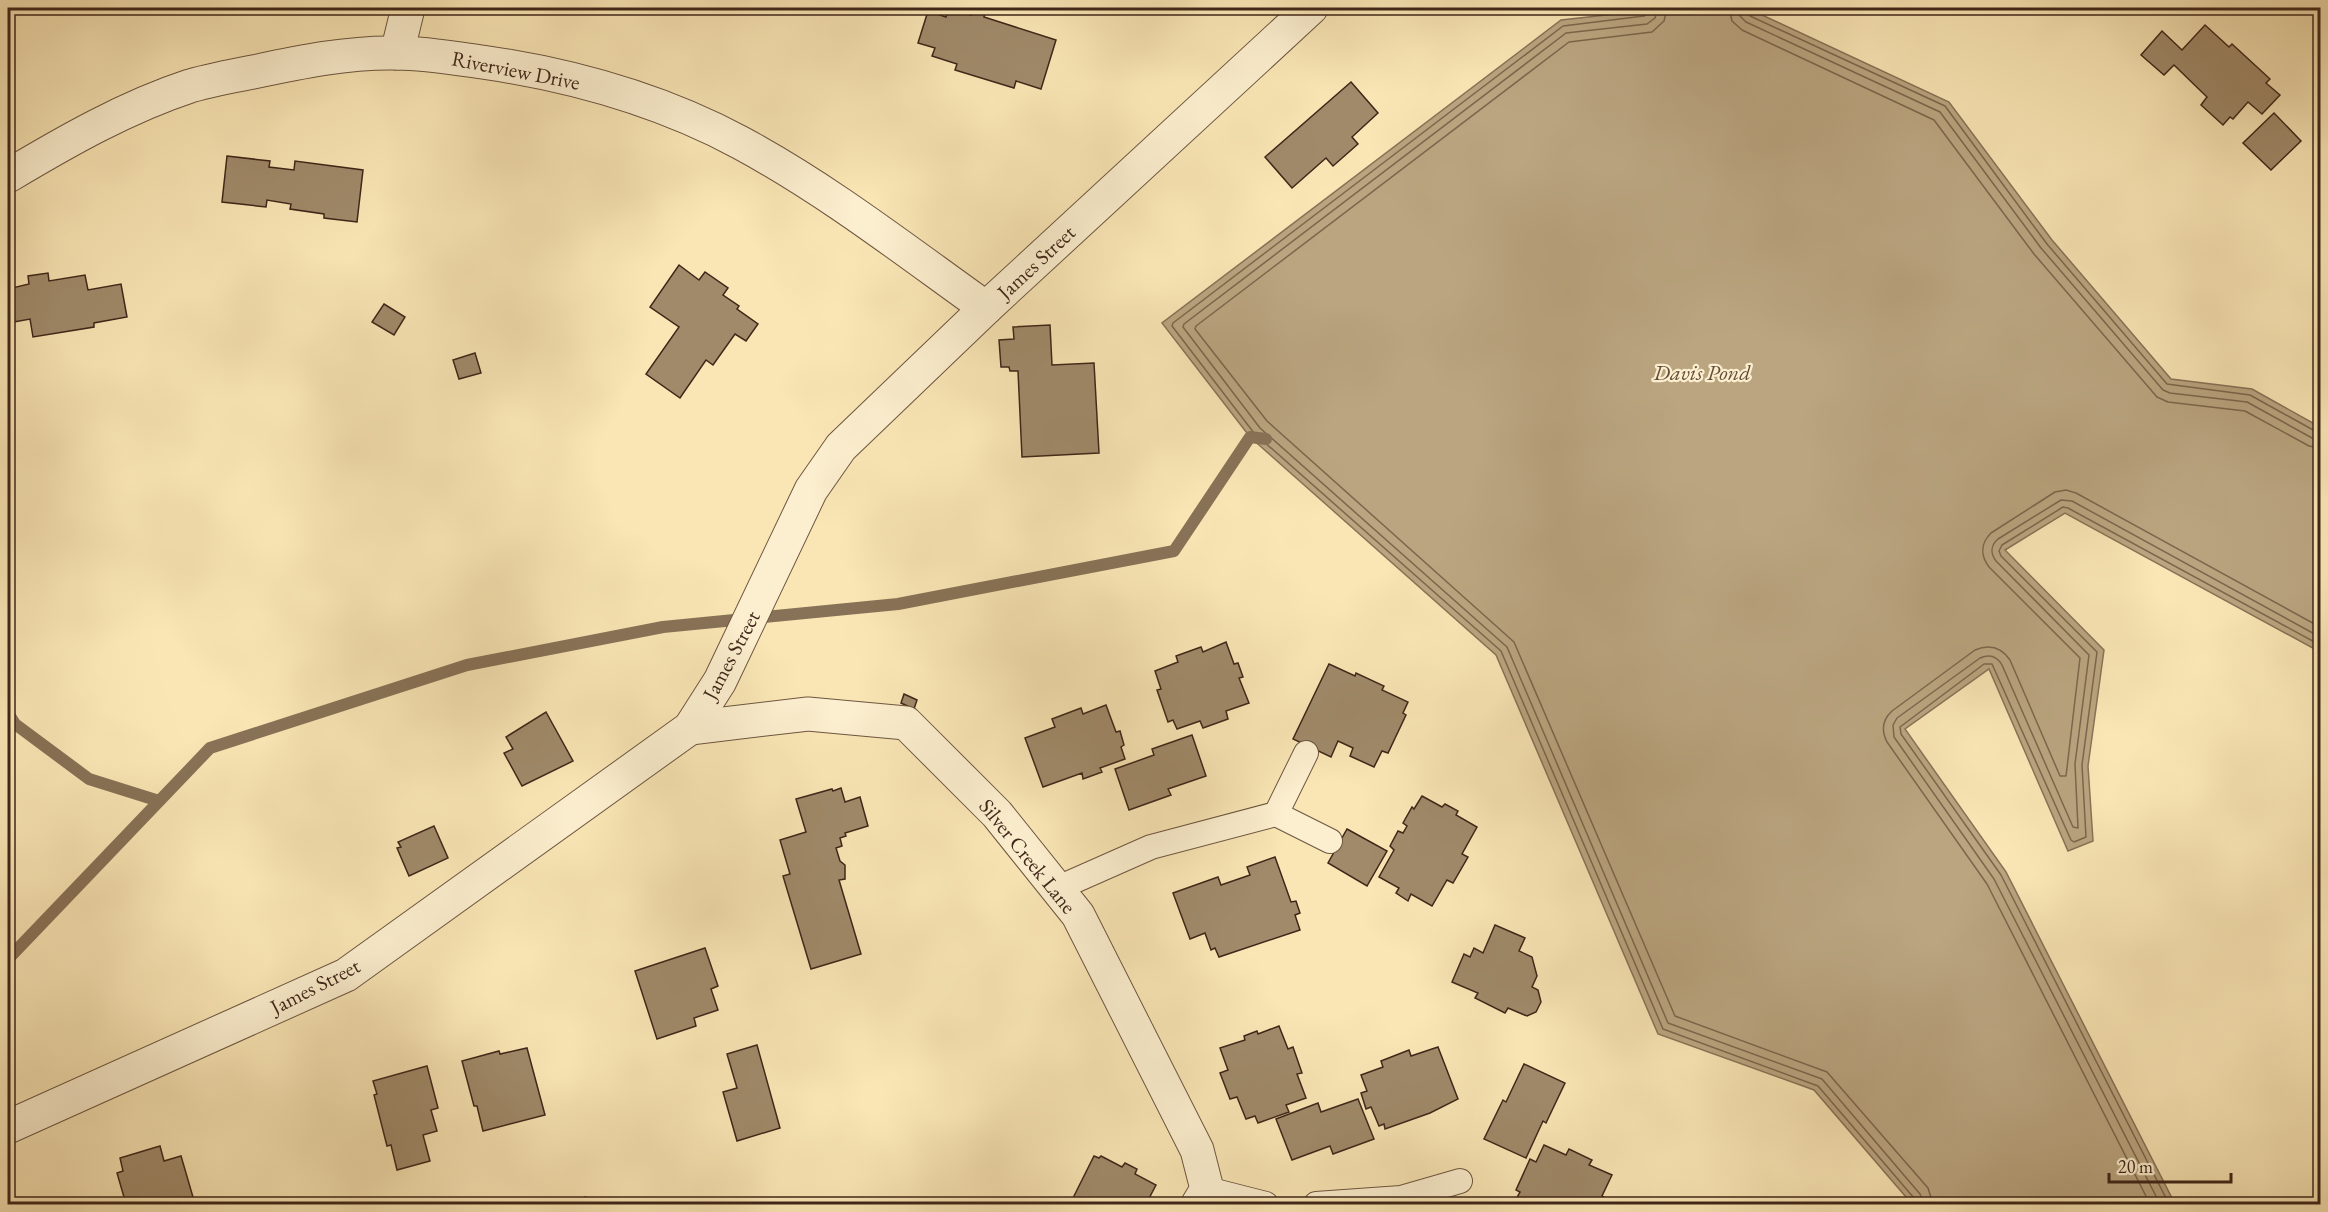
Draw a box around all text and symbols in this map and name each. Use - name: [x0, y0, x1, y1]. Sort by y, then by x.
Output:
- street label: Riverview Drive: [450, 44, 582, 96]
- street label: James Street: [990, 219, 1081, 306]
- water label: Davis Pond: [1652, 358, 1751, 387]
- street label: James Street: [695, 605, 766, 706]
- street label: Silver Creek Lane: [973, 793, 1083, 919]
- street label: James Street: [264, 952, 365, 1021]
- scale bar: [2109, 1146, 2230, 1184]
- text: 20 m: [2118, 1155, 2153, 1178]

